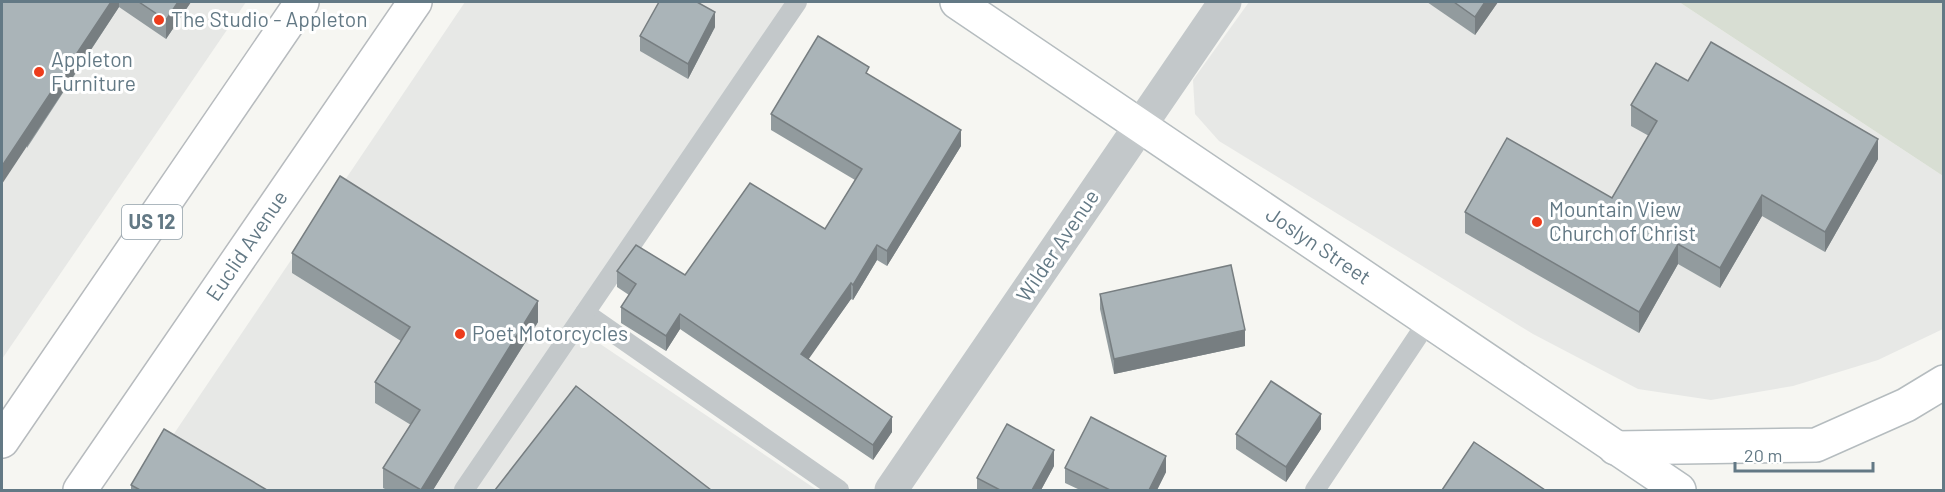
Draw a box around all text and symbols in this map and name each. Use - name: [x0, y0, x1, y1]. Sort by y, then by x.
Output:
- place label: The Studio - Appleton: [171, 6, 368, 31]
- marker: The Studio - Appleton: [152, 13, 166, 27]
- place label: Appleton Furniture: [51, 46, 136, 95]
- marker: Appleton Furniture: [32, 65, 46, 79]
- street label: Wilder Avenue: [1010, 184, 1103, 306]
- street label: Euclid Avenue: [200, 185, 292, 305]
- place label: Mountain View Church of Christ: [1549, 196, 1696, 245]
- street label: Joslyn Street: [1262, 201, 1376, 289]
- road number: US 12: [122, 205, 182, 239]
- marker: Mountain View Church of Christ: [1530, 215, 1544, 229]
- place label: Poet Motorcycles: [472, 320, 628, 345]
- marker: Poet Motorcycles: [453, 327, 467, 341]
- scale bar: [1735, 435, 1873, 473]
- text: 20 m: [1744, 444, 1782, 466]

